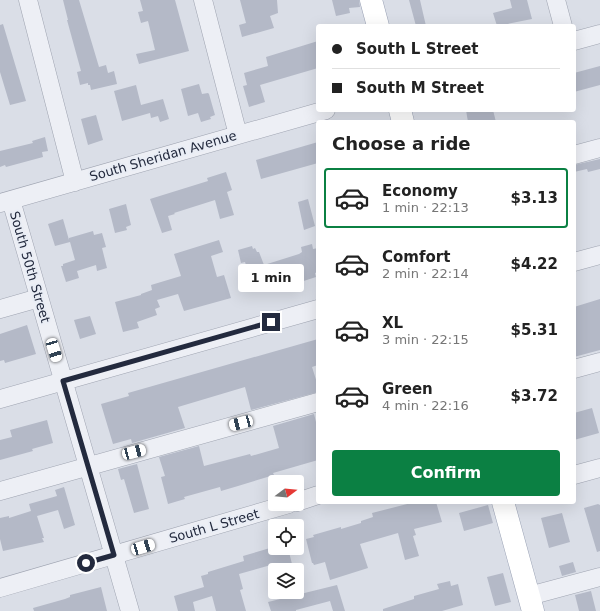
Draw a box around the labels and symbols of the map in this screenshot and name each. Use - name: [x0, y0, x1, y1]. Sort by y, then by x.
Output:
- street label: South Sheridan Avenue: [88, 128, 238, 184]
- street label: South 50th Street: [7, 209, 53, 325]
- callout: 1 min: [238, 264, 304, 292]
- route end: [262, 313, 280, 331]
- car: [45, 337, 63, 363]
- car: [228, 414, 254, 432]
- car: [121, 443, 147, 461]
- north arrow: [268, 475, 304, 511]
- street label: South L Street: [167, 506, 261, 546]
- car: [130, 538, 156, 556]
- route start: [77, 554, 95, 572]

